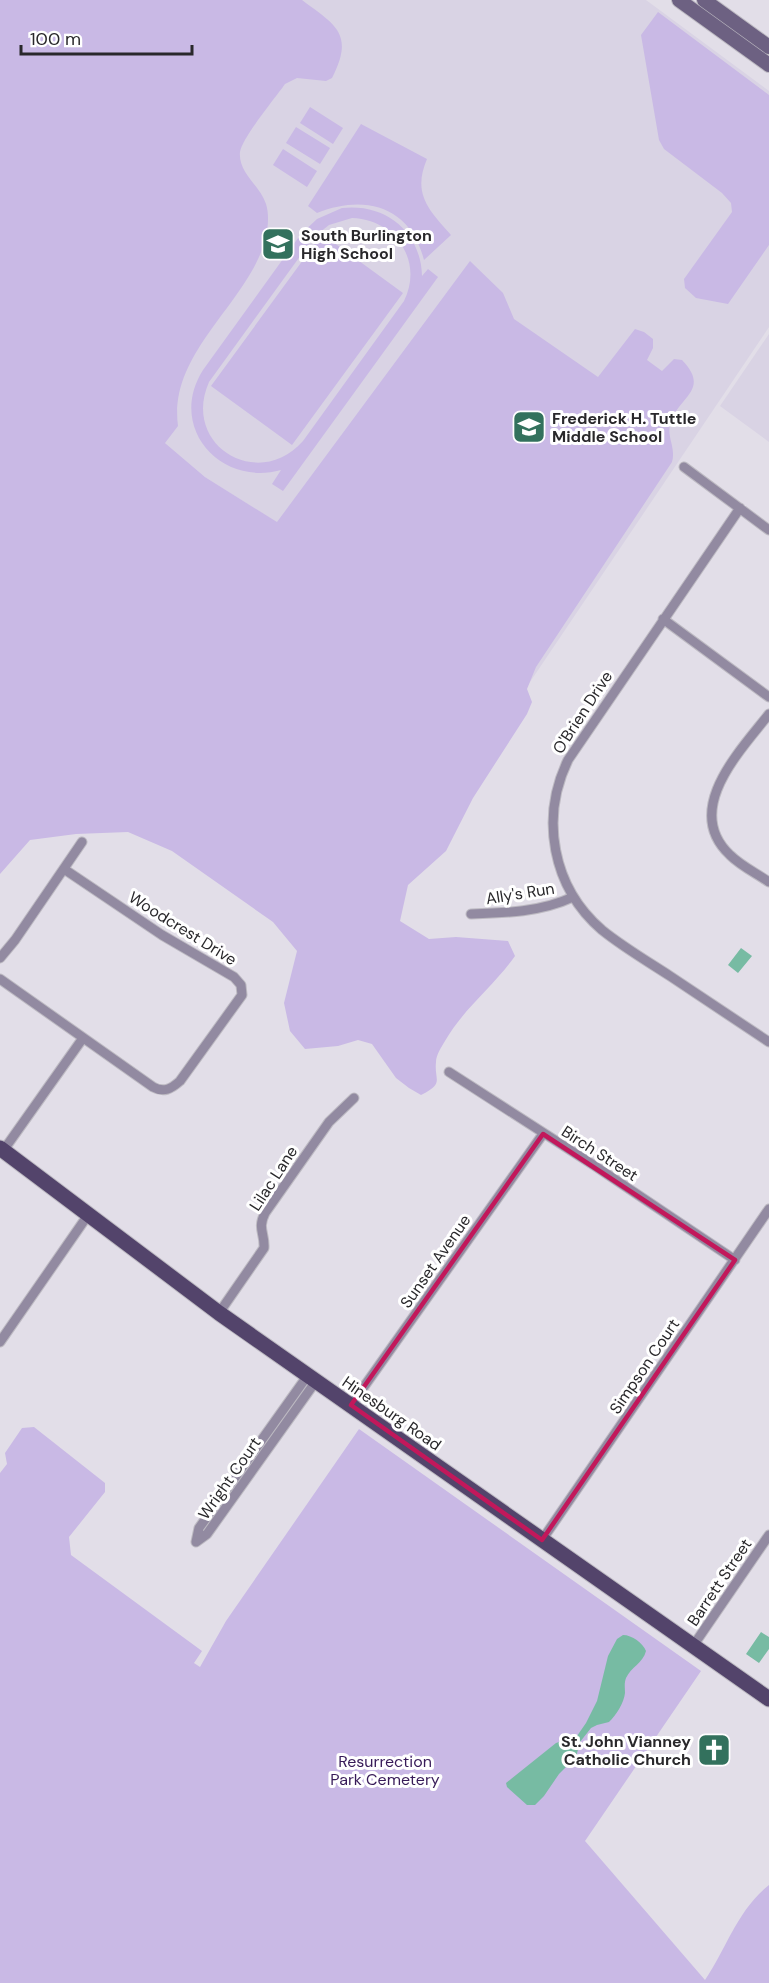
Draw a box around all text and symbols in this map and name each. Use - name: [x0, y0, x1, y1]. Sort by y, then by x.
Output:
- scale bar: [21, 18, 192, 56]
- text: 100 m: [30, 27, 81, 51]
- place label: South Burlington High School: [301, 225, 432, 264]
- school or university icon: South Burlington High School: [260, 226, 296, 262]
- place label: Frederick H. Tuttle Middle School: [552, 408, 696, 447]
- school or university icon: Frederick H. Tuttle Middle School: [511, 409, 547, 445]
- street label: O'Brien Drive: [548, 667, 617, 758]
- street label: Ally's Run: [484, 878, 556, 909]
- street label: Woodcrest Drive: [125, 887, 241, 970]
- street label: Birch Street: [558, 1121, 642, 1186]
- street label: Lilac Lane: [245, 1142, 302, 1215]
- street label: Sunset Avenue: [395, 1210, 475, 1312]
- street label: Simpson Court: [605, 1315, 684, 1418]
- street label: Hinesburg Road: [338, 1371, 445, 1455]
- street label: Wright Court: [193, 1433, 266, 1524]
- street label: Barrett Street: [683, 1535, 756, 1630]
- place label: St. John Vianney Catholic Church: [561, 1731, 691, 1770]
- church icon: St. John Vianney Catholic Church: [696, 1732, 732, 1768]
- park label: Resurrection Park Cemetery: [330, 1751, 440, 1790]

